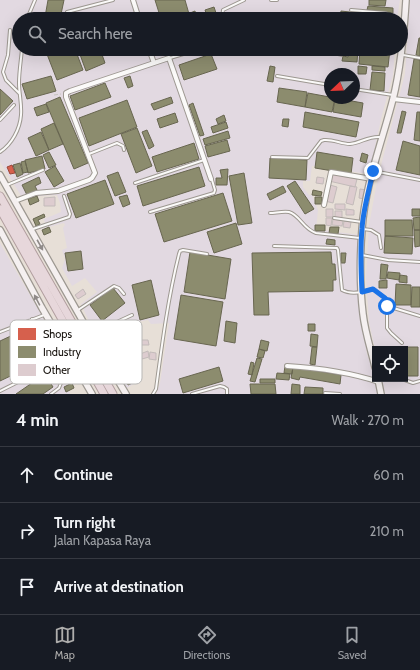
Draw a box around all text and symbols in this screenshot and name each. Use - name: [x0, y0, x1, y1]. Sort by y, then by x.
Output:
- search box: [12, 12, 408, 56]
- icon: search: [26, 23, 48, 45]
- text: Search here: [58, 25, 133, 43]
- north arrow: [324, 68, 360, 104]
- route end: [364, 162, 382, 180]
- one-way arrow: [37, 239, 44, 251]
- one-way arrow: [34, 294, 41, 306]
- route start: [378, 297, 396, 315]
- legend: [10, 320, 142, 384]
- text: Shops: [43, 327, 72, 341]
- text: Industry: [43, 345, 81, 359]
- map controls: [372, 346, 408, 382]
- button: locate: [372, 346, 408, 382]
- text: Other: [43, 363, 71, 377]
- text: 4 min: [16, 410, 59, 430]
- text: Walk · 270 m: [332, 412, 404, 428]
- icon: ahead: [16, 464, 38, 486]
- text: Continue: [54, 466, 113, 484]
- text: 60 m: [373, 467, 404, 483]
- text: Turn right: [54, 514, 115, 532]
- icon: right: [16, 520, 38, 542]
- text: 210 m: [370, 523, 404, 539]
- text: Jalan Kapasa Raya: [54, 532, 151, 548]
- icon: arrive: [16, 576, 38, 598]
- text: Arrive at destination: [54, 578, 184, 596]
- tab: Map: [54, 624, 76, 662]
- tab: Directions: [183, 624, 230, 662]
- tab: Saved: [338, 624, 366, 662]

